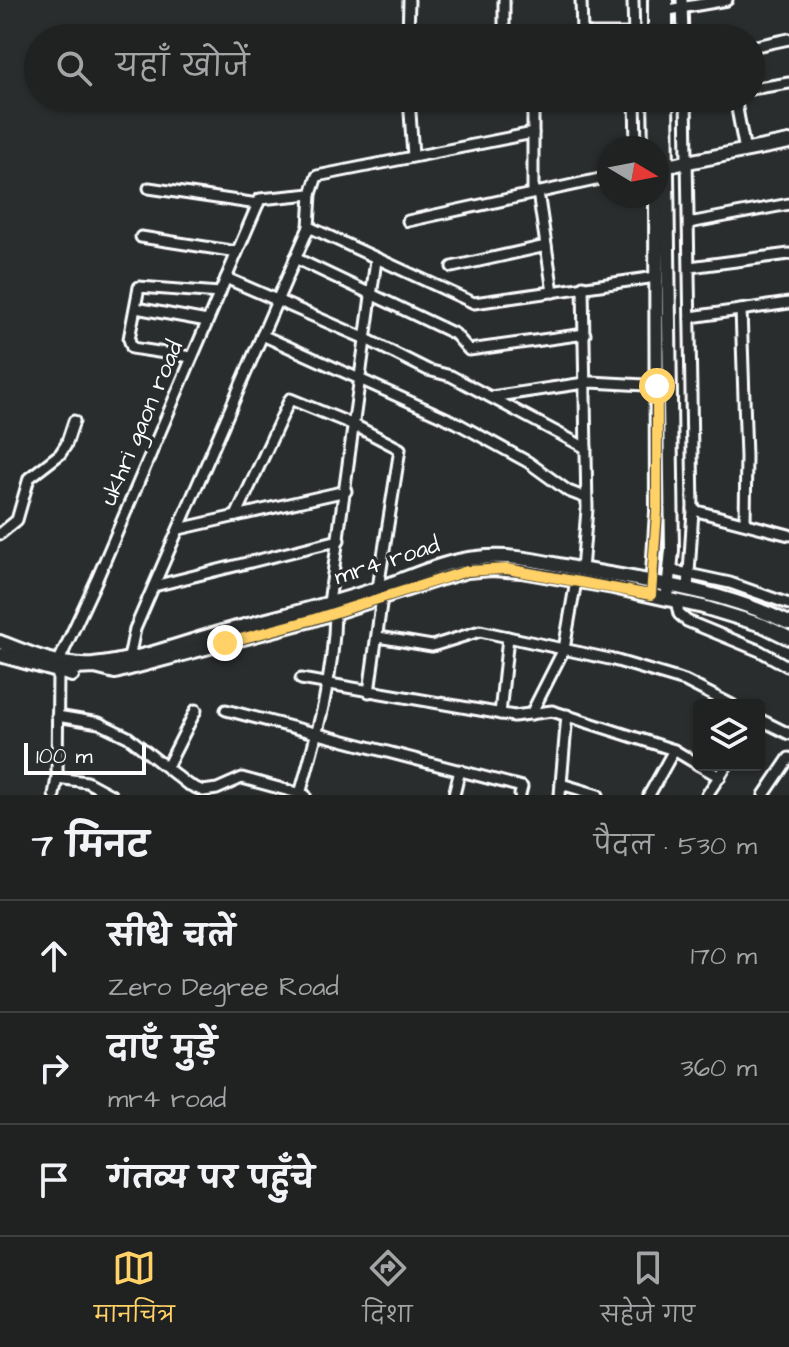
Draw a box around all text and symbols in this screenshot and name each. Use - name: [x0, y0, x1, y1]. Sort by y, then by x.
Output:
- search box: [24, 24, 765, 112]
- icon: search: [52, 46, 96, 90]
- text: यहाँ खोजें: [116, 46, 249, 88]
- north arrow: [597, 136, 669, 208]
- street label: ukhri gaon road: [92, 335, 193, 511]
- route start: [639, 368, 675, 404]
- street label: mr4 road: [330, 528, 444, 594]
- route end: [207, 625, 243, 661]
- map controls: [693, 699, 765, 771]
- button: layers: [693, 699, 765, 771]
- scale bar: [24, 739, 146, 775]
- text: 100 m: [36, 741, 93, 772]
- text: 7 मिनट: [32, 822, 149, 870]
- text: पैदल · 530 m: [594, 828, 757, 864]
- text: सीधे चलें: [108, 916, 235, 958]
- icon: ahead: [32, 934, 76, 978]
- text: 170 m: [691, 938, 757, 974]
- text: Zero Degree Road: [108, 969, 339, 1005]
- text: दाएँ मुड़ें: [108, 1028, 217, 1070]
- icon: right: [32, 1046, 76, 1090]
- text: 360 m: [680, 1050, 757, 1086]
- text: mr4 road: [108, 1081, 226, 1117]
- icon: arrive: [32, 1158, 76, 1202]
- text: गंतव्य पर पहुँचे: [108, 1158, 314, 1200]
- tab: मानचित्र: [94, 1246, 175, 1339]
- tab: दिशा: [363, 1246, 413, 1339]
- tab: सहेजे गए: [600, 1246, 695, 1339]

